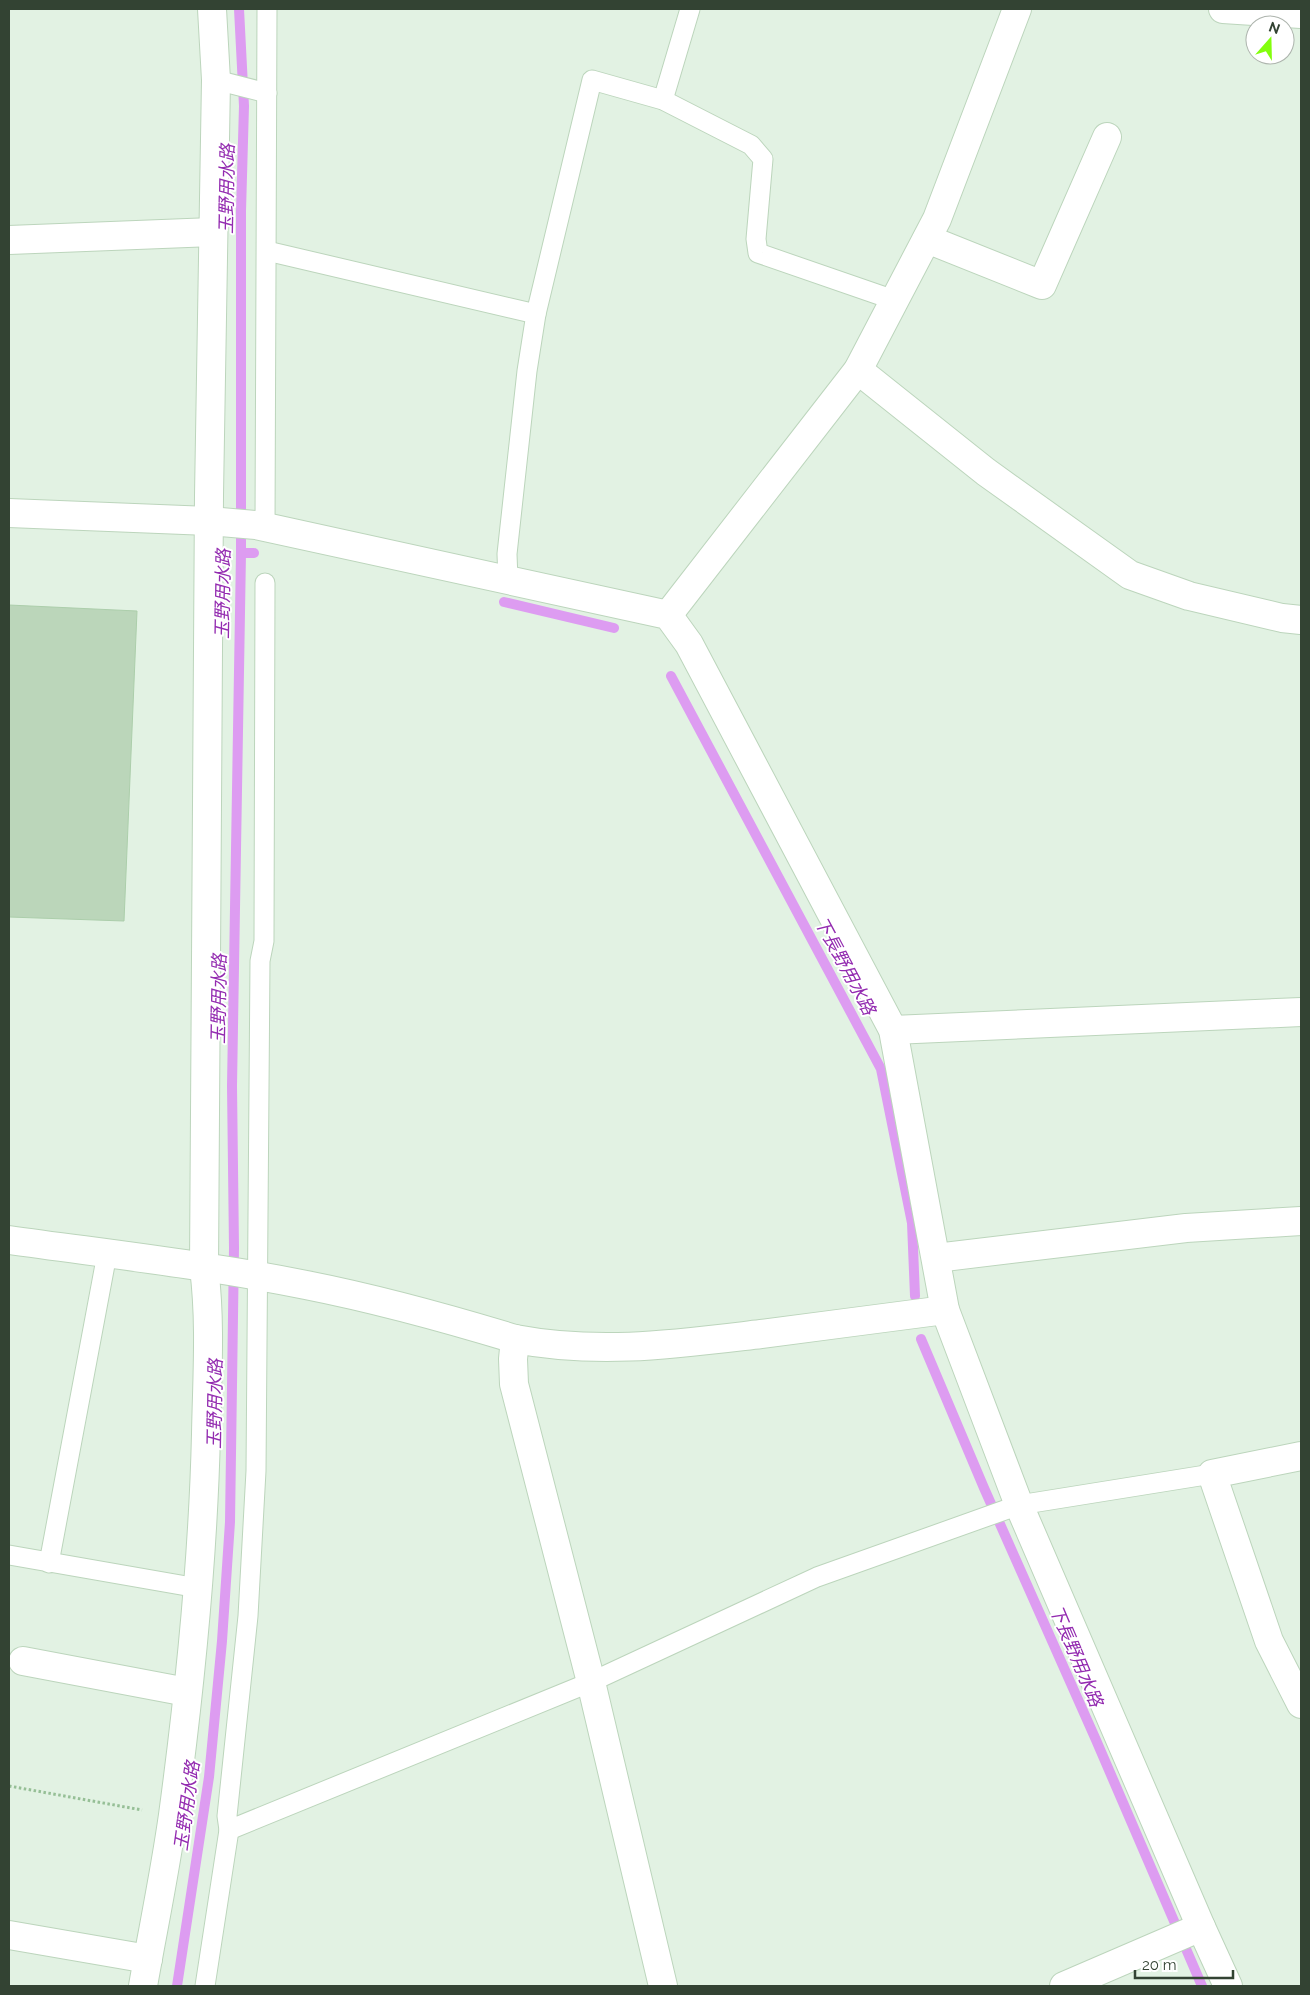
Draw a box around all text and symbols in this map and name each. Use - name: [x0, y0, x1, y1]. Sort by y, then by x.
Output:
- north arrow: [1245, 15, 1295, 65]
- text: N: [1267, 18, 1282, 37]
- water label: 玉野用水路: [215, 142, 238, 234]
- water label: 玉野用水路: [211, 547, 234, 639]
- water label: 下長野用水路: [811, 913, 881, 1020]
- water label: 玉野用水路: [207, 952, 230, 1044]
- water label: 玉野用水路: [203, 1357, 226, 1449]
- water label: 下長野用水路: [1046, 1602, 1108, 1711]
- water label: 玉野用水路: [170, 1758, 203, 1852]
- scale bar: [1135, 1948, 1232, 1980]
- text: 20 m: [1142, 1956, 1177, 1974]

